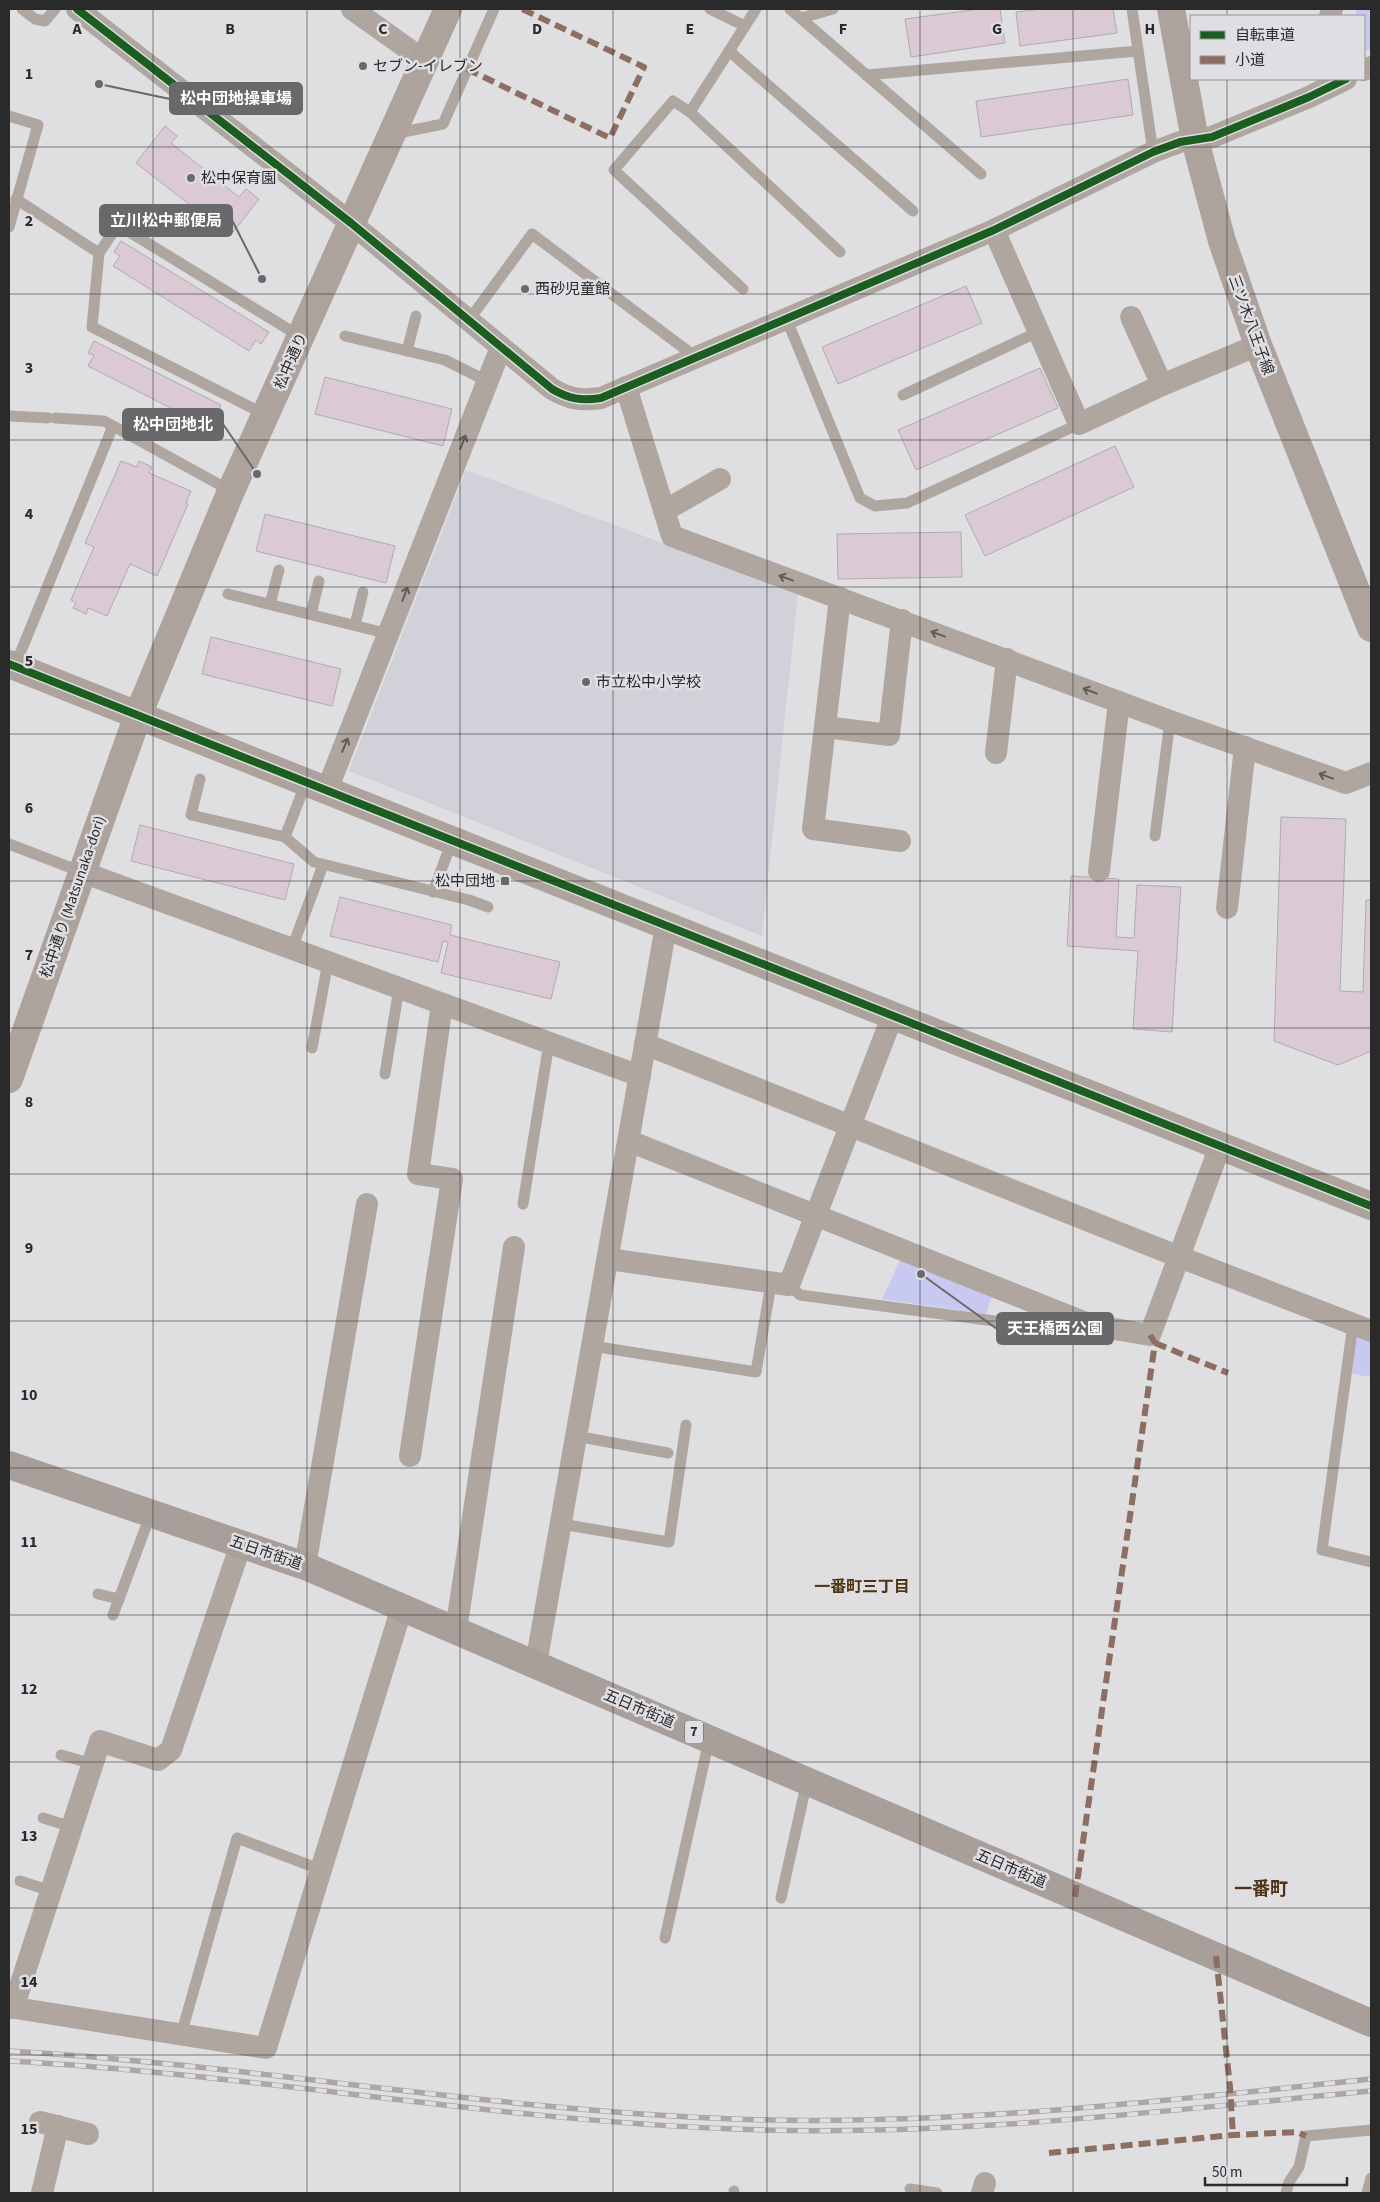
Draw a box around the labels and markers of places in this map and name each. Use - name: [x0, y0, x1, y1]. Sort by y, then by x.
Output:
- place label: セブン-イレブン: [373, 56, 483, 77]
- marker: セブン-イレブン: [357, 60, 369, 72]
- callout: 松中団地操車場: [170, 83, 302, 114]
- place label: 松中保育園: [201, 168, 276, 189]
- marker: 松中保育園: [185, 172, 197, 184]
- callout: 立川松中郵便局: [100, 205, 232, 236]
- place label: 西砂児童館: [535, 279, 610, 300]
- marker: 西砂児童館: [519, 283, 531, 295]
- callout: 松中団地北: [123, 409, 223, 440]
- place label: 市立松中小学校: [596, 672, 701, 693]
- marker: 市立松中小学校: [580, 676, 592, 688]
- place label: 松中団地: [435, 871, 495, 892]
- marker: 松中団地: [499, 875, 511, 887]
- callout: 天王橋西公園: [997, 1313, 1113, 1344]

